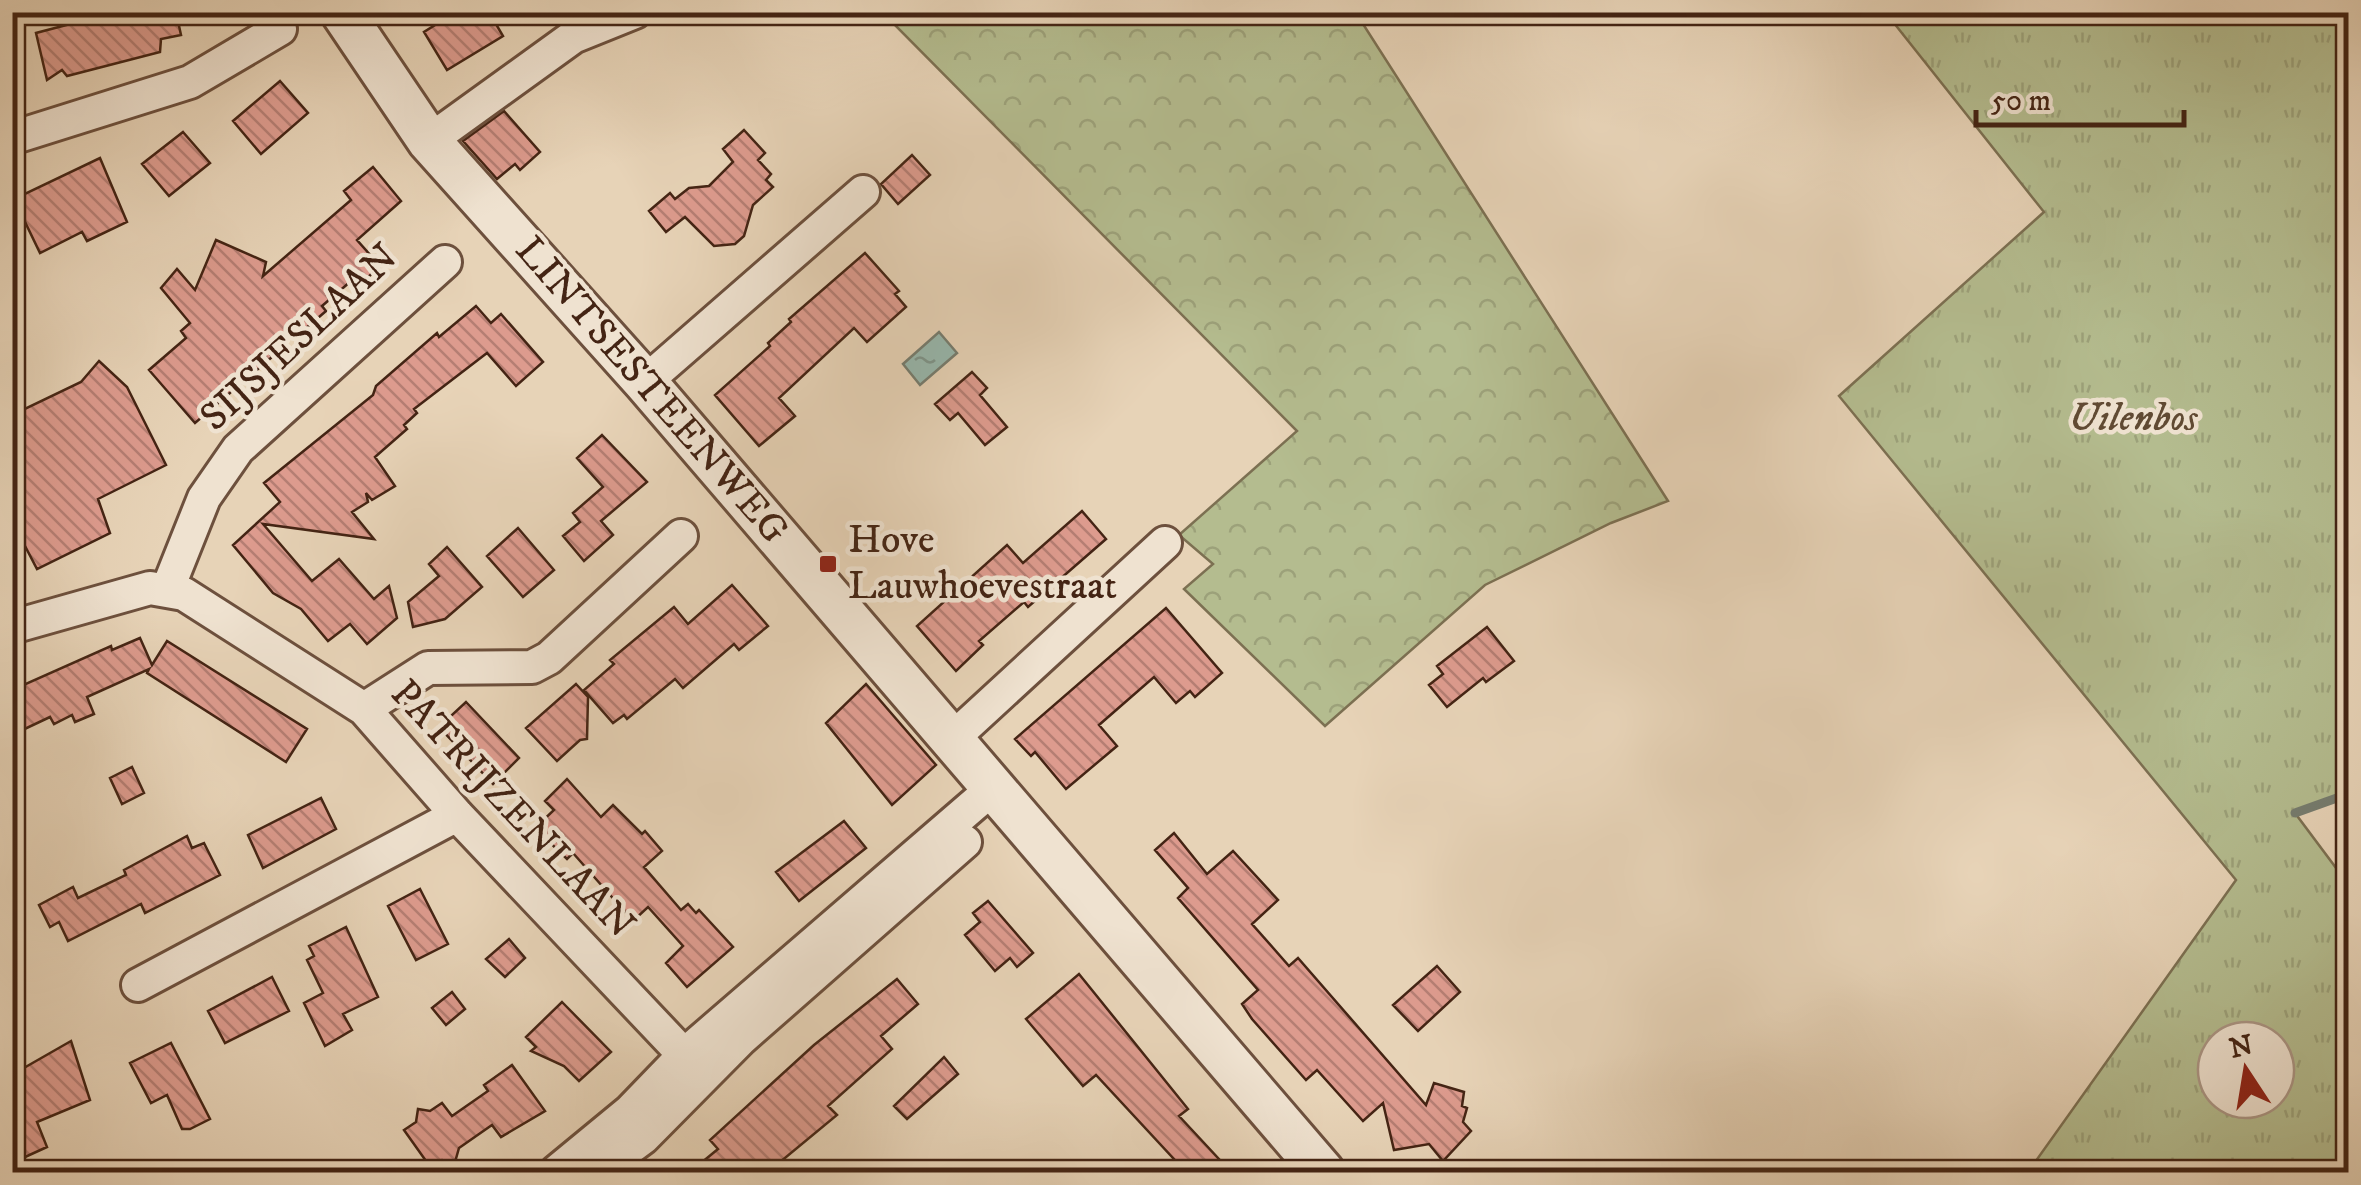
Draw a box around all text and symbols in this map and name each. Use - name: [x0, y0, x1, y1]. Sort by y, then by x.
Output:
- scale bar: [1976, 65, 2184, 127]
- text: 50 m: [1991, 83, 2051, 120]
- street label: LINTSESTEENWEG: [504, 227, 798, 555]
- street label: SIJSJESLAAN: [190, 233, 410, 443]
- park label: Uilenbos: [2069, 394, 2198, 444]
- place label: Hove Lauwhoevestraat: [848, 516, 1117, 612]
- marker: Hove Lauwhoevestraat: [817, 553, 839, 575]
- street label: PATRIJZENLAAN: [379, 670, 645, 950]
- north arrow: [2196, 1020, 2296, 1120]
- text: N: [2226, 1028, 2256, 1067]

